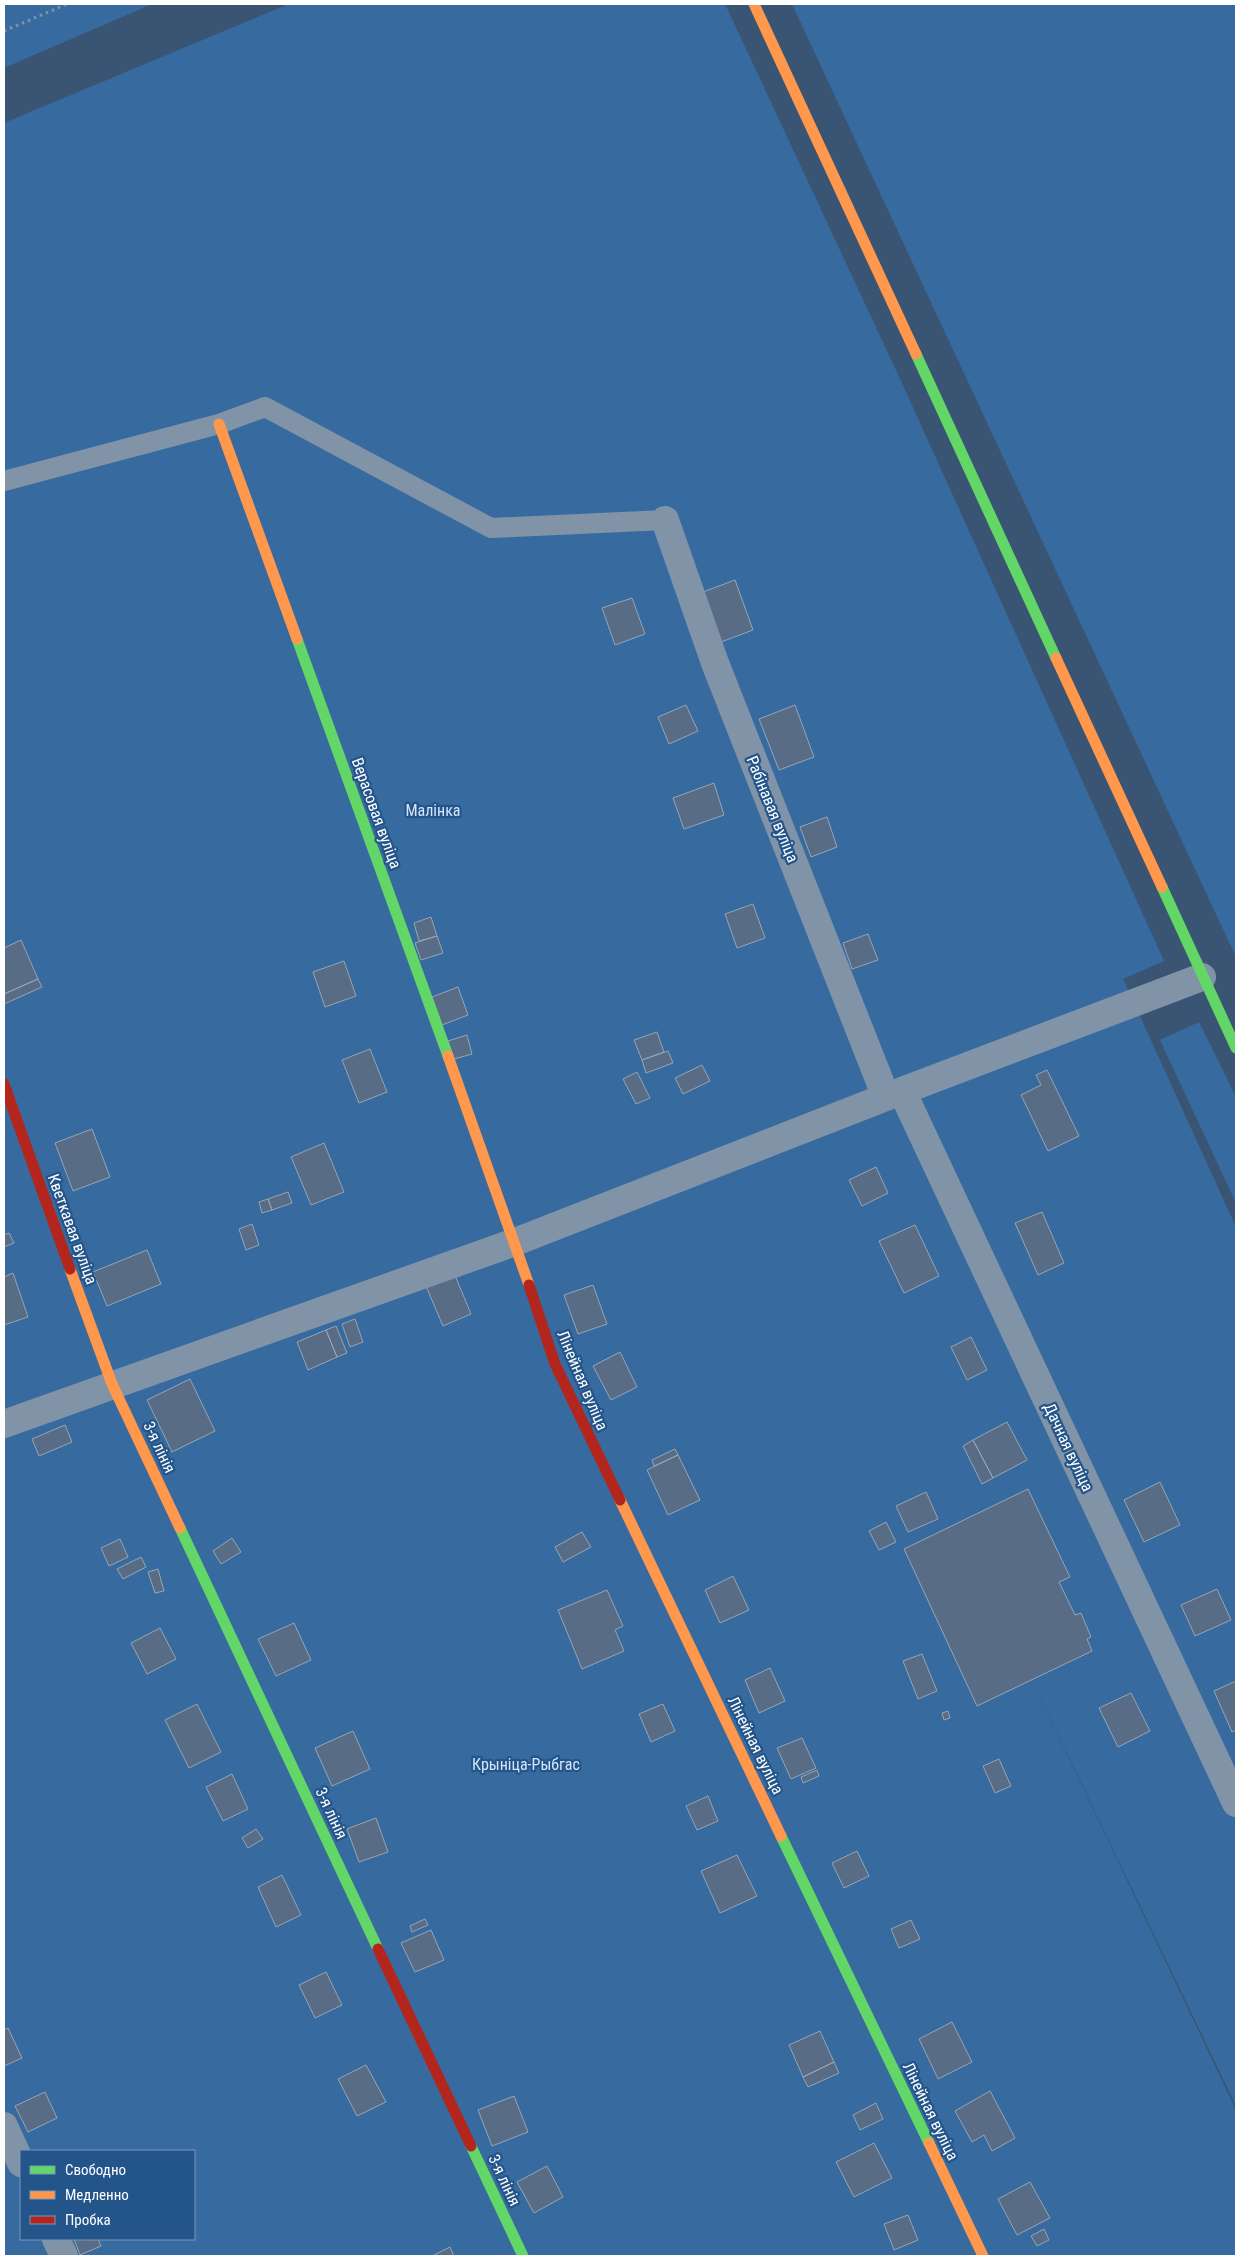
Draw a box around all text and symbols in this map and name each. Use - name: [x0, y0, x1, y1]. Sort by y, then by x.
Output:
- street label: Рабінавая вуліца: [743, 753, 803, 865]
- street label: Верасовая вуліца: [348, 755, 405, 871]
- park label: Малінка: [405, 801, 461, 820]
- street label: Кветкавая вуліца: [44, 1171, 101, 1287]
- street label: Лінейная вуліца: [553, 1327, 612, 1433]
- street label: Дачная вуліца: [1040, 1400, 1097, 1494]
- street label: 3-я лінія: [139, 1418, 180, 1476]
- street label: Лінейная вуліца: [724, 1693, 787, 1797]
- park label: Крыніца-Рыбгас: [472, 1755, 580, 1774]
- street label: 3-я лінія: [311, 1784, 352, 1842]
- street label: Лінейная вуліца: [899, 2059, 962, 2163]
- legend: [20, 2150, 195, 2240]
- street label: 3-я лінія: [484, 2151, 525, 2209]
- text: Свободно: [65, 2161, 126, 2179]
- text: Медленно: [65, 2186, 129, 2204]
- text: Пробка: [65, 2211, 111, 2229]

